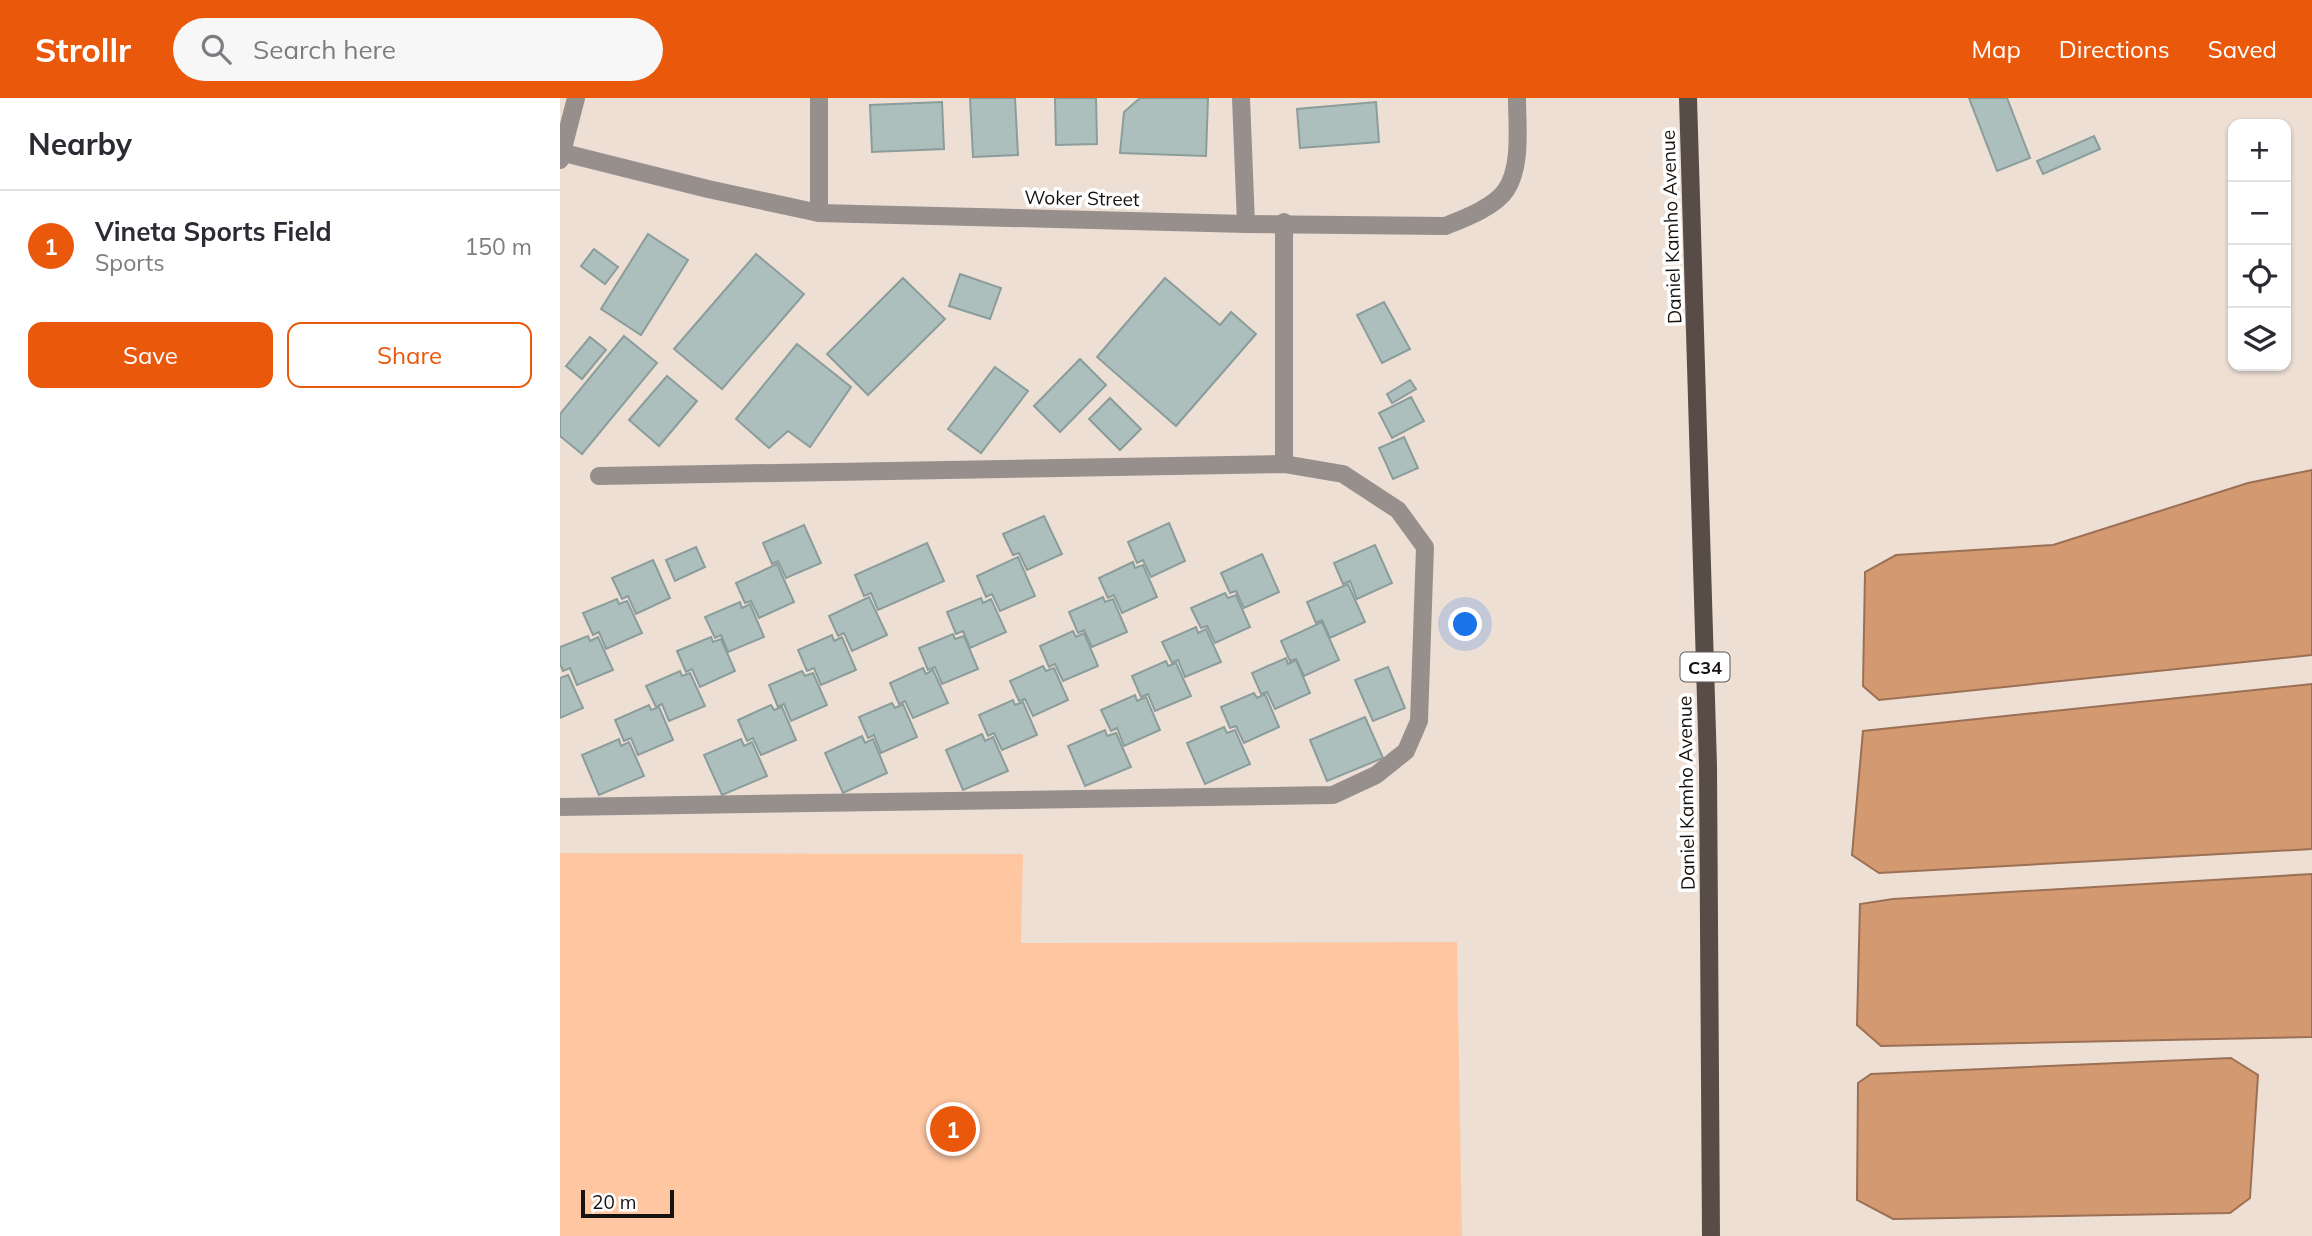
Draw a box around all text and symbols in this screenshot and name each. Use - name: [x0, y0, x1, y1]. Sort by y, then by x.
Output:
- search box: [173, 18, 663, 81]
- text: Strollr: [35, 29, 131, 70]
- icon: search: [197, 30, 235, 68]
- text: Search here: [253, 33, 396, 66]
- text: Map: [1971, 34, 2021, 64]
- text: Directions: [2059, 34, 2170, 64]
- text: Saved: [2208, 34, 2277, 64]
- map controls: [2228, 119, 2291, 371]
- button: +: [2228, 119, 2291, 182]
- text: Nearby: [28, 125, 132, 163]
- street label: Daniel Kamho Avenue: [1656, 129, 1686, 325]
- button: −: [2228, 182, 2291, 245]
- street label: Woker Street: [1024, 185, 1140, 211]
- text: Vineta Sports Field: [95, 215, 332, 248]
- text: 1: [44, 232, 58, 261]
- text: 150 m: [464, 232, 532, 261]
- button: locate: [2228, 245, 2291, 308]
- text: Sports: [95, 248, 165, 277]
- button: layers: [2228, 308, 2291, 371]
- button: Save: [28, 322, 273, 388]
- button: Share: [287, 322, 532, 388]
- your location: [1448, 607, 1482, 641]
- road number: C34: [1680, 652, 1730, 682]
- street label: Daniel Kamho Avenue: [1672, 696, 1700, 890]
- pin: 1: [930, 1103, 976, 1155]
- scale bar: [581, 1187, 674, 1219]
- text: 20 m: [592, 1190, 636, 1214]

